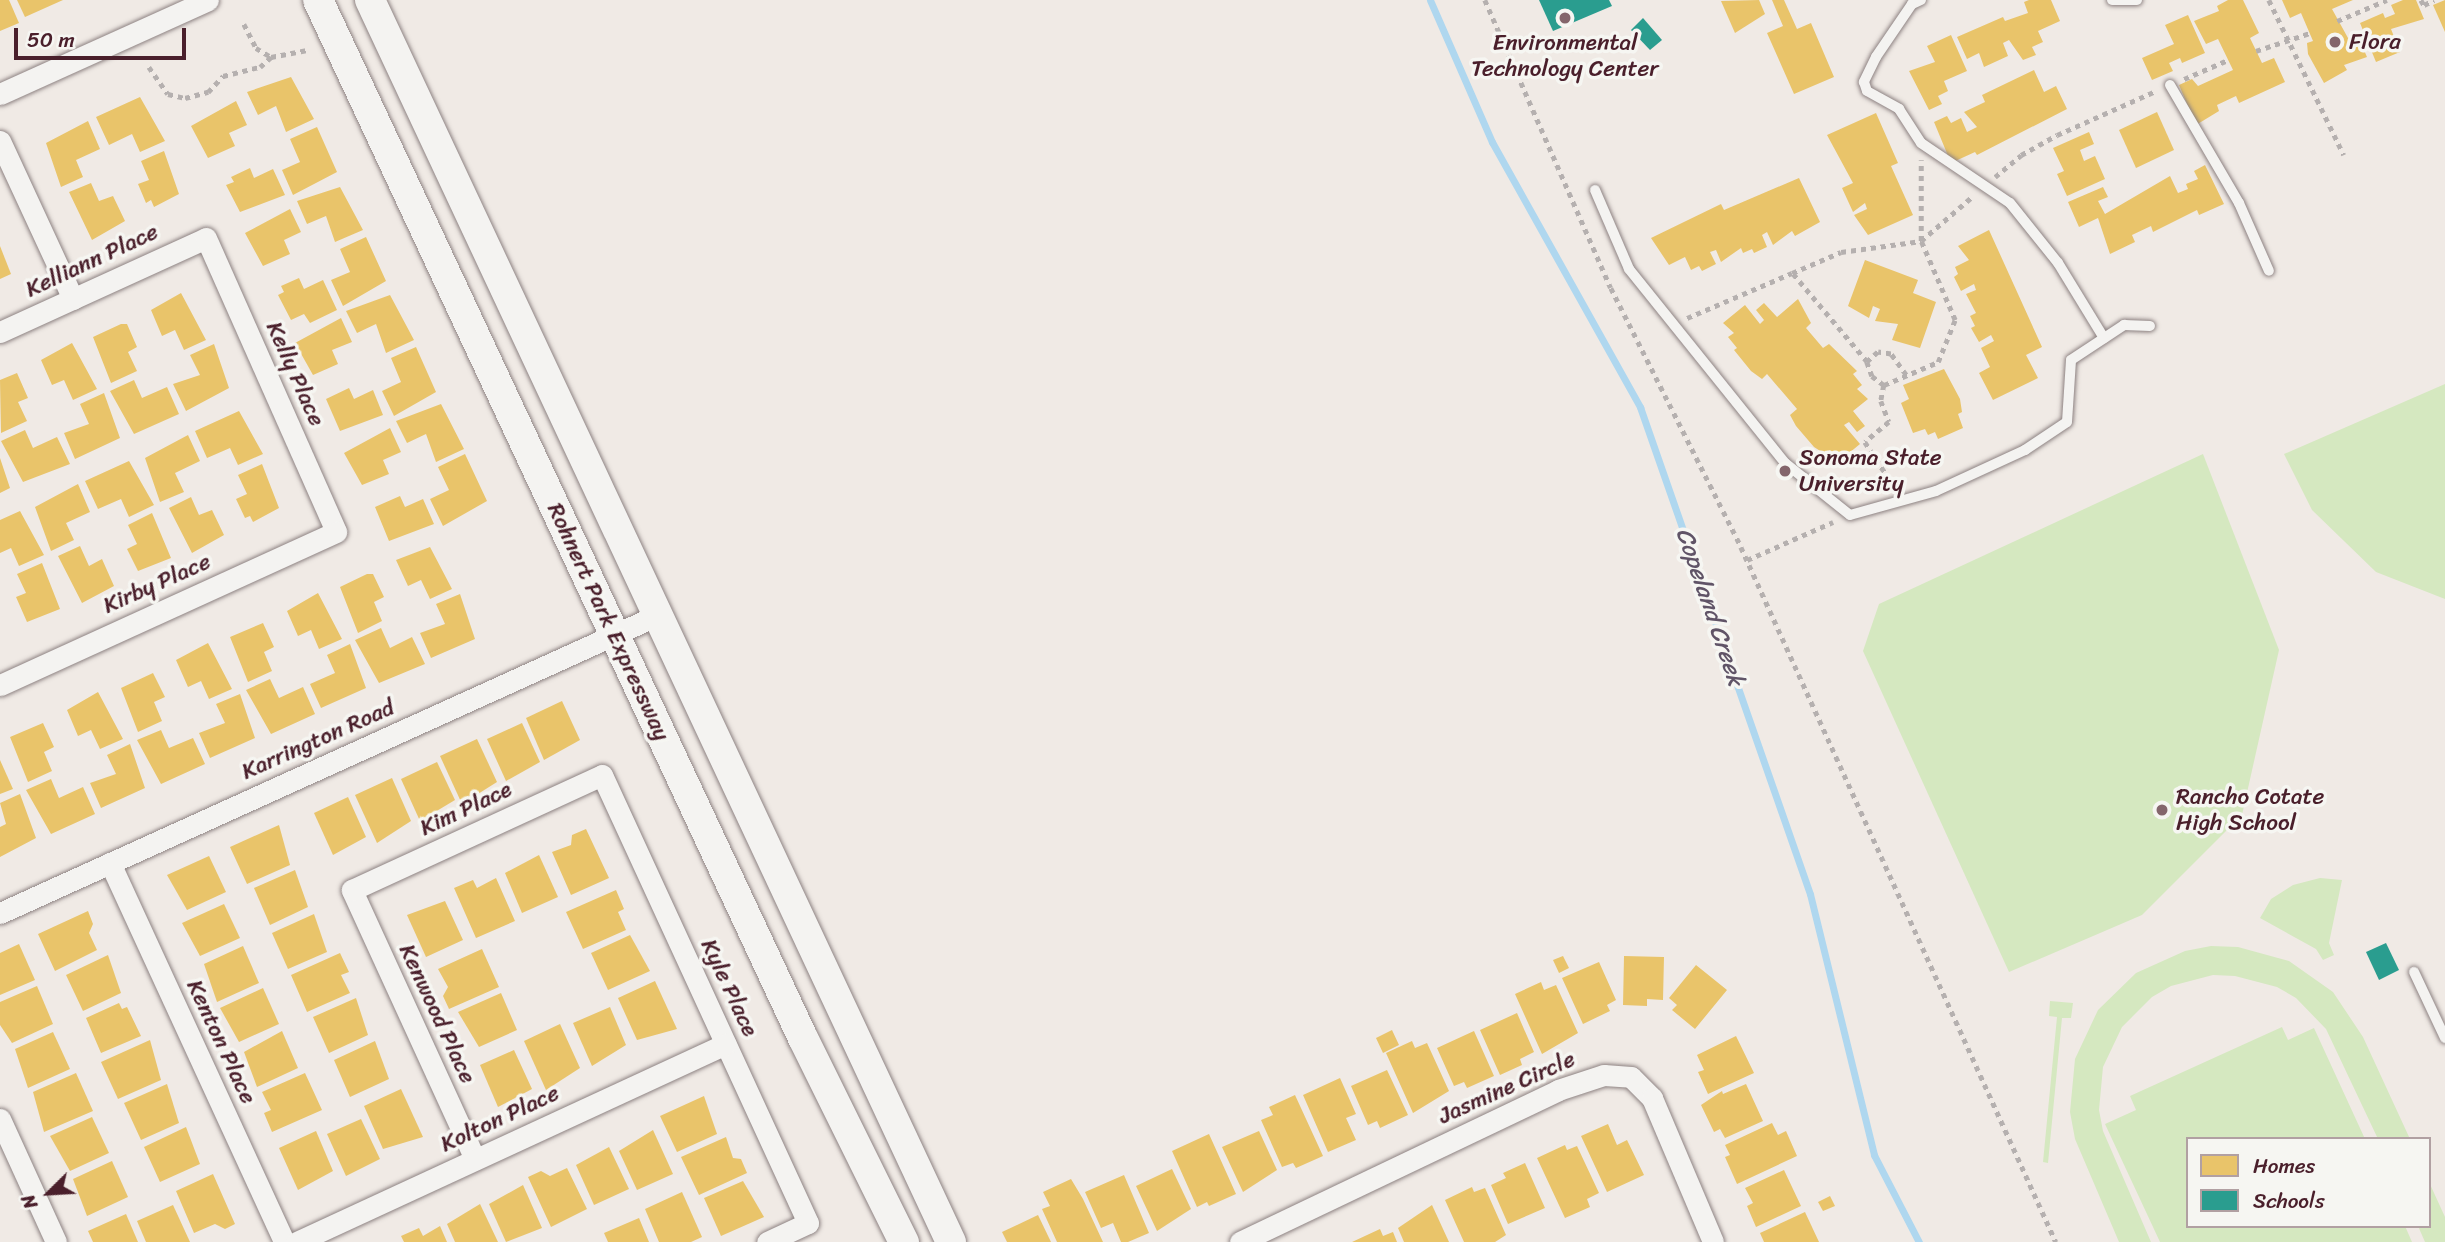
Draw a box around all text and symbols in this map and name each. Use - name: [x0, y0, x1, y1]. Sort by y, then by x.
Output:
- marker: Environmental Technology Center: [1557, 10, 1573, 26]
- scale bar: [18, 14, 189, 58]
- text: 50 m: [27, 21, 75, 59]
- place label: Flora: [2349, 28, 2401, 56]
- place label: Environmental Technology Center: [1471, 29, 1659, 83]
- marker: Flora: [2327, 34, 2343, 50]
- street label: Kelliann Place: [21, 218, 163, 304]
- street label: Kelly Place: [260, 317, 330, 431]
- place label: Sonoma State University: [1799, 444, 1942, 498]
- marker: Sonoma State University: [1777, 463, 1793, 479]
- street label: Rohnert Park Expressway: [541, 499, 675, 745]
- water label: Copeland Creek: [1669, 524, 1751, 690]
- street label: Kirby Place: [99, 548, 215, 620]
- street label: Karrington Road: [237, 694, 399, 786]
- street label: Kim Place: [415, 776, 517, 842]
- place label: Rancho Cotate High School: [2176, 783, 2324, 837]
- marker: Rancho Cotate High School: [2154, 802, 2170, 818]
- street label: Kyle Place: [694, 934, 764, 1042]
- street label: Kenwood Place: [393, 940, 481, 1088]
- street label: Kenton Place: [180, 976, 262, 1108]
- street label: Jasmine Circle: [1434, 1046, 1580, 1130]
- street label: Kolton Place: [436, 1079, 564, 1159]
- legend: [2186, 1137, 2431, 1228]
- text: Homes: [2253, 1147, 2315, 1185]
- north arrow: [14, 1158, 84, 1228]
- text: Schools: [2253, 1182, 2325, 1220]
- text: N: [12, 1189, 47, 1214]

